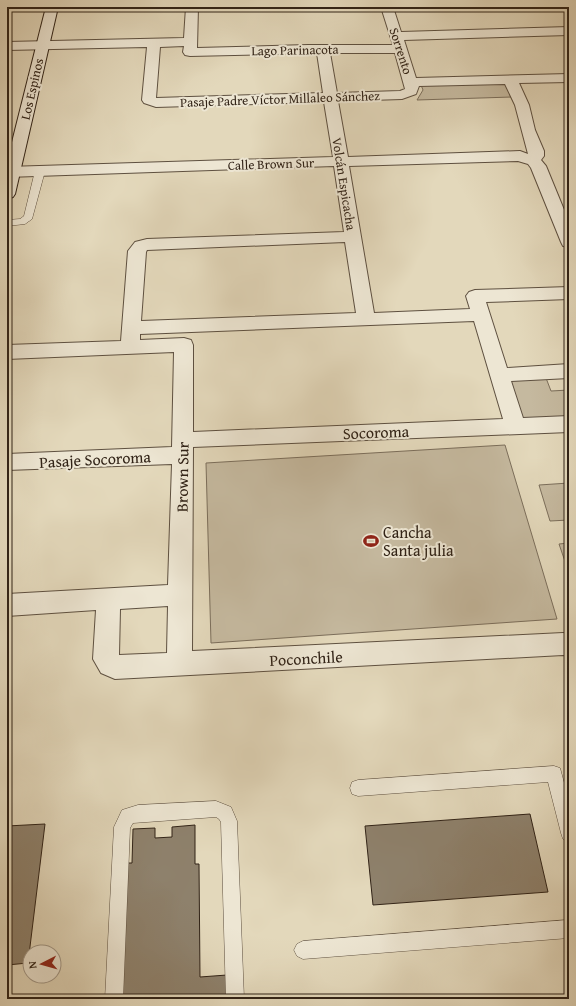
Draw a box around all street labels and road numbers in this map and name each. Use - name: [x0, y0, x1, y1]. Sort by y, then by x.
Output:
- street label: Sorrento: [385, 25, 418, 77]
- street label: Lago Parinacota: [251, 40, 340, 60]
- street label: Los Espinos: [16, 56, 48, 122]
- street label: Pasaje Padre Víctor Millaleo Sánchez: [180, 86, 381, 112]
- street label: Volcán Espicacha: [327, 136, 361, 232]
- street label: Calle Brown Sur: [227, 153, 315, 175]
- street label: Socoroma: [342, 419, 410, 445]
- street label: Brown Sur: [169, 441, 195, 512]
- street label: Pasaje Socoroma: [39, 444, 152, 474]
- street label: Poconchile: [269, 644, 343, 672]

